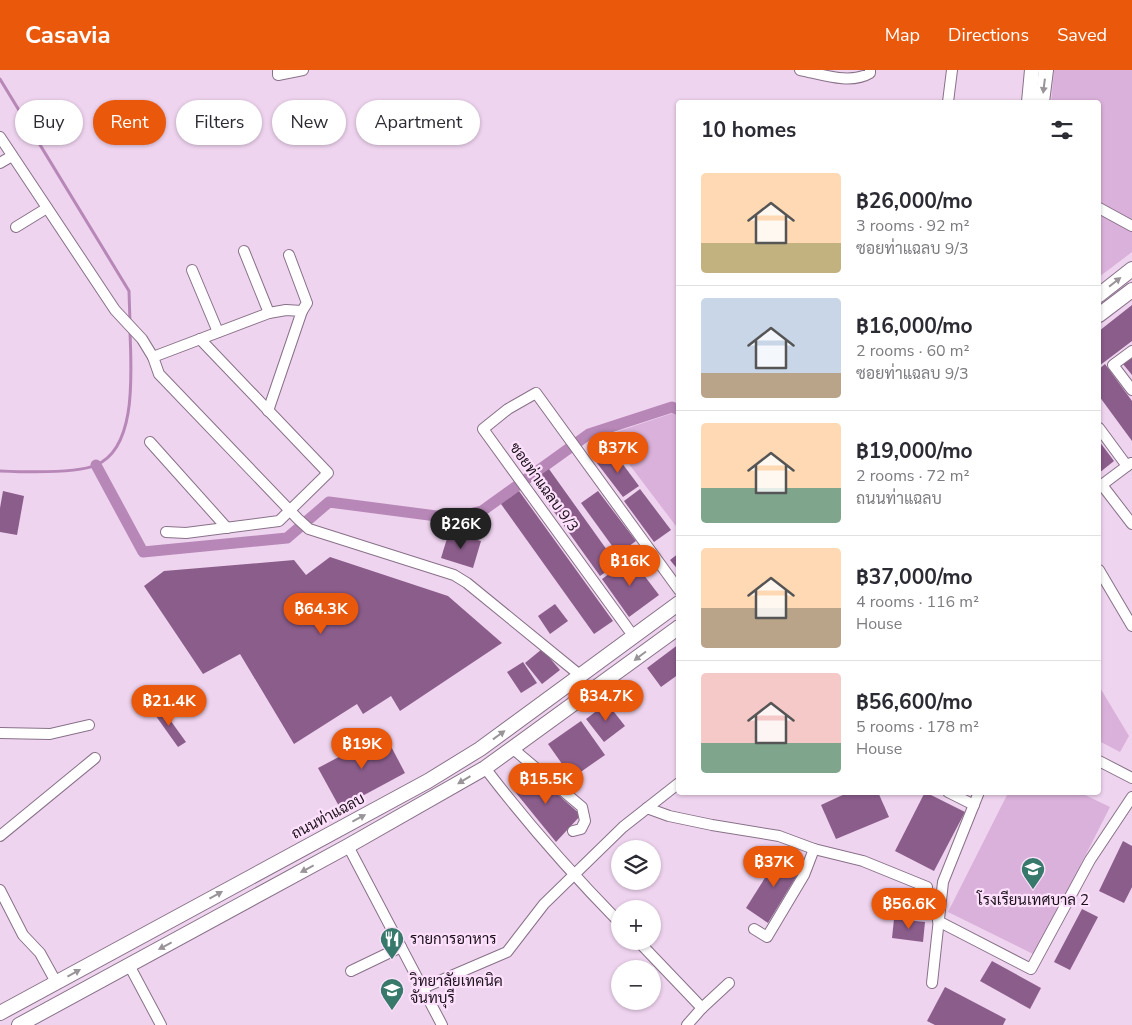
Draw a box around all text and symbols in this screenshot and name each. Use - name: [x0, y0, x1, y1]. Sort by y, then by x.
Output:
- text: Casavia: [25, 19, 111, 51]
- text: Map: [885, 23, 920, 47]
- text: Directions: [948, 23, 1029, 47]
- text: Saved: [1057, 23, 1107, 47]
- one-way arrow: [1040, 79, 1048, 95]
- chip: Buy: [15, 100, 83, 145]
- chip: Rent: [93, 100, 166, 145]
- chip: Filters: [176, 100, 262, 145]
- chip: New: [272, 100, 346, 145]
- chip: Apartment: [356, 100, 480, 145]
- text: 10 homes: [701, 116, 796, 144]
- icon: filters: [1048, 116, 1076, 144]
- text: ฿26,000/mo: [856, 187, 973, 215]
- icon: home: [741, 193, 801, 253]
- text: 3 rooms · 92 m²: [856, 215, 969, 237]
- text: ซอยท่าแฉลบ 9/3: [856, 238, 969, 260]
- one-way arrow: [1108, 276, 1121, 287]
- text: ฿16,000/mo: [856, 312, 973, 340]
- icon: home: [741, 318, 801, 378]
- text: 2 rooms · 60 m²: [856, 340, 969, 362]
- text: ซอยท่าแฉลบ 9/3: [856, 363, 969, 385]
- pin: ฿37K: [588, 432, 648, 474]
- text: ฿37K: [598, 437, 638, 459]
- text: ฿19,000/mo: [856, 437, 973, 465]
- street label: ซอยท่าแฉลบ 9/3: [505, 438, 583, 536]
- icon: home: [741, 443, 801, 503]
- text: 2 rooms · 72 m²: [856, 465, 969, 487]
- text: ถนนท่าแฉลบ: [856, 488, 942, 510]
- pin: ฿26K: [431, 508, 491, 550]
- text: ฿26K: [441, 513, 481, 535]
- pin: ฿16K: [600, 544, 660, 587]
- text: ฿16K: [610, 550, 650, 572]
- text: ฿37,000/mo: [856, 563, 973, 591]
- icon: home: [741, 568, 801, 628]
- text: 4 rooms · 116 m²: [856, 591, 979, 613]
- pin: ฿64.3K: [280, 592, 362, 635]
- text: ฿64.3K: [294, 598, 348, 620]
- text: House: [856, 613, 902, 635]
- one-way arrow: [633, 651, 647, 661]
- pin: ฿34.7K: [565, 680, 647, 722]
- pin: ฿21.4K: [128, 684, 210, 727]
- text: ฿34.7K: [579, 685, 633, 707]
- text: ฿56,600/mo: [856, 688, 973, 716]
- text: ฿21.4K: [142, 690, 196, 712]
- icon: home: [741, 693, 801, 753]
- text: 5 rooms · 178 m²: [856, 716, 979, 738]
- pin: ฿19K: [332, 728, 392, 770]
- one-way arrow: [492, 730, 506, 740]
- text: ฿19K: [342, 733, 382, 755]
- text: House: [856, 738, 902, 760]
- pin: ฿15.5K: [505, 762, 587, 805]
- text: ฿15.5K: [519, 768, 573, 790]
- one-way arrow: [458, 776, 471, 785]
- street label: ถนนท่าแฉลบ: [288, 788, 368, 844]
- one-way arrow: [352, 813, 366, 822]
- map controls: [611, 840, 661, 1010]
- button: layers: [611, 840, 661, 890]
- pin: ฿37K: [744, 846, 804, 888]
- text: ฿37K: [754, 851, 794, 873]
- school or university icon: โรงเรียนเทศบาล 2: [1020, 856, 1046, 890]
- one-way arrow: [301, 864, 314, 873]
- pin: ฿56.6K: [868, 888, 950, 930]
- place label: โรงเรียนเทศบาล 2: [976, 890, 1089, 910]
- one-way arrow: [209, 891, 224, 899]
- text: ฿56.6K: [882, 893, 936, 915]
- button: +: [611, 900, 661, 950]
- restaurant icon: รายการอาหาร: [379, 926, 405, 960]
- place label: รายการอาหาร: [410, 929, 496, 949]
- one-way arrow: [157, 942, 172, 950]
- button: −: [611, 960, 661, 1010]
- one-way arrow: [66, 969, 81, 977]
- place label: วิทยาลัยเทคนิค จันทบุรี: [410, 971, 503, 1009]
- school or university icon: วิทยาลัยเทคนิค จันทบุรี: [379, 977, 405, 1011]

